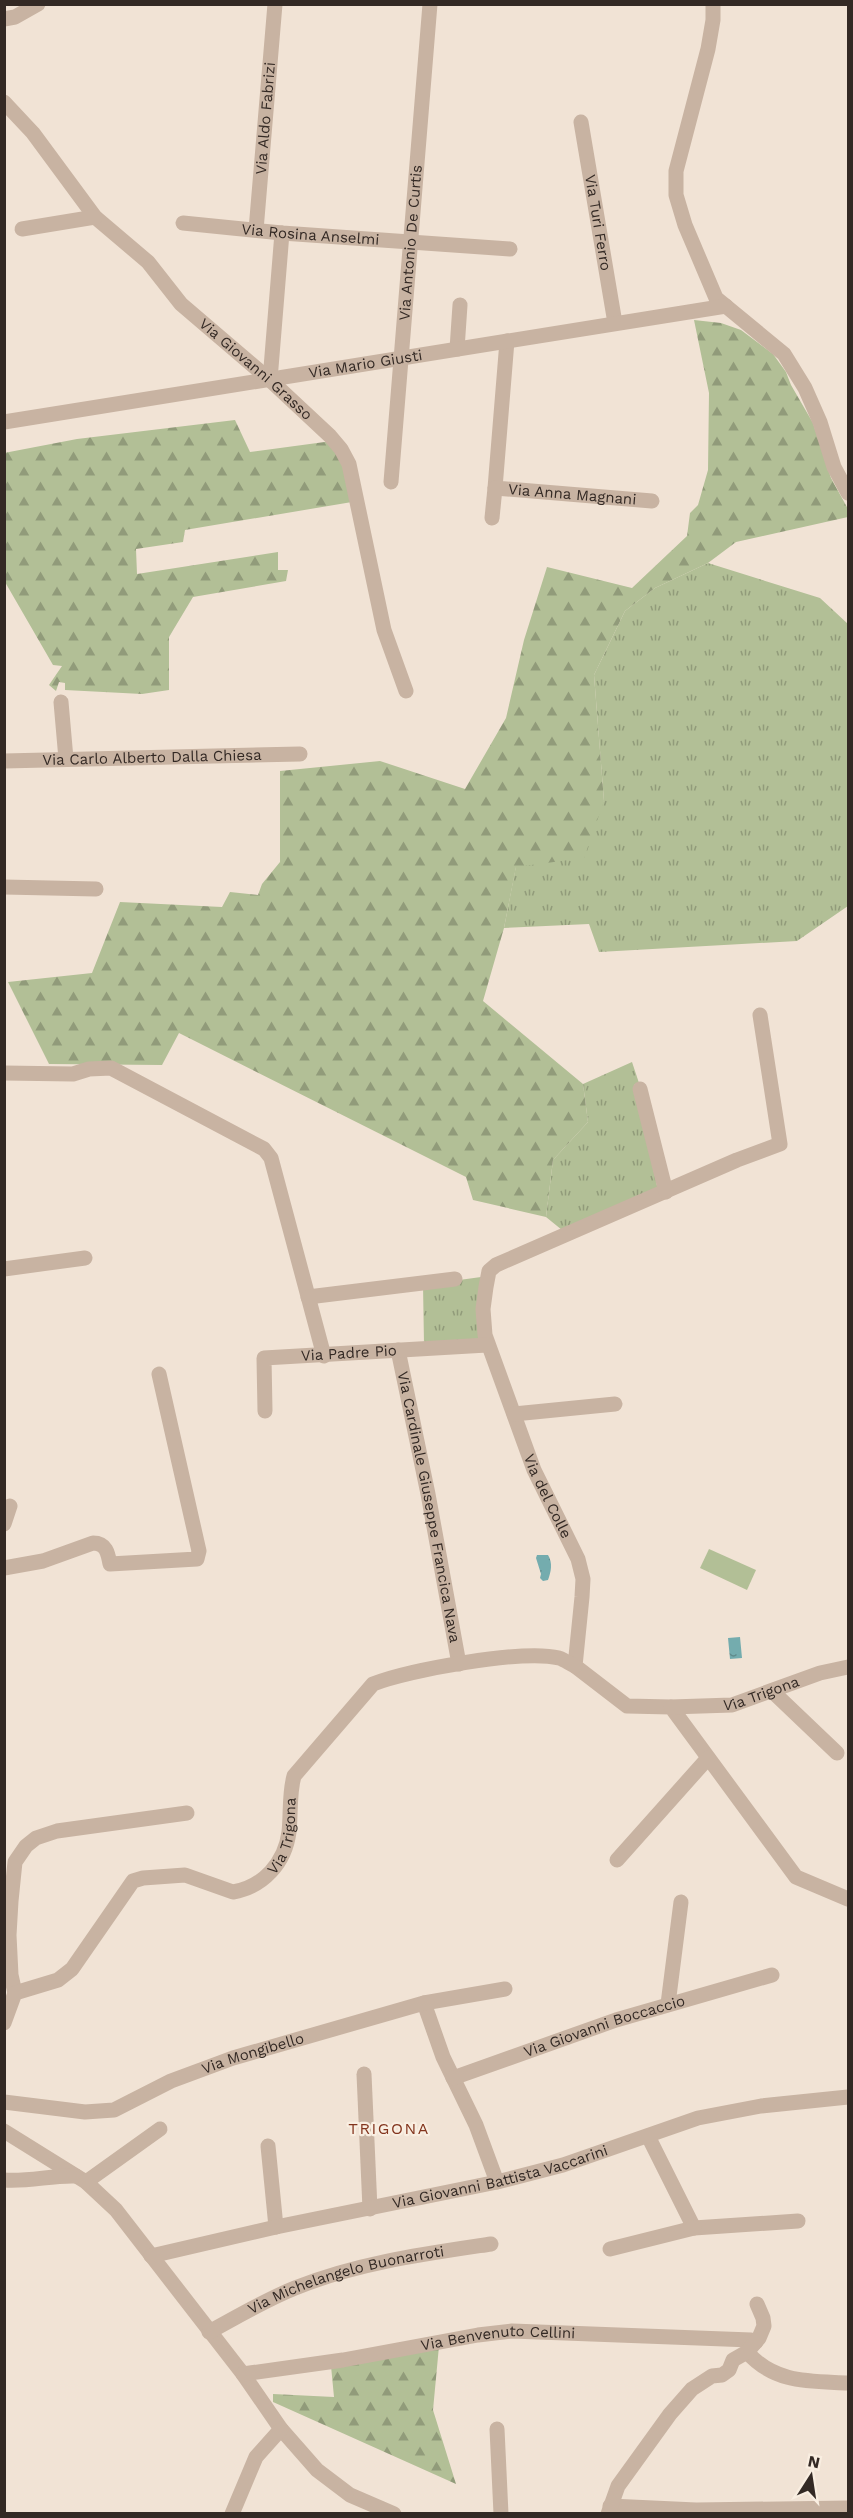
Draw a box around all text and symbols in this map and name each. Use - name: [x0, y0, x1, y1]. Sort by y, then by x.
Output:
- street label: Via Aldo Fabrizi: [252, 61, 279, 175]
- street label: Via Antonio De Curtis: [395, 164, 426, 321]
- street label: Via Turi Ferro: [581, 173, 615, 272]
- street label: Via Rosina Anselmi: [241, 220, 380, 249]
- street label: Via Giovanni Grasso: [196, 315, 316, 424]
- street label: Via Mario Giusti: [307, 346, 423, 382]
- street label: Via Anna Magnani: [507, 480, 637, 509]
- street label: Via Carlo Alberto Dalla Chiesa: [42, 746, 262, 769]
- street label: Via Padre Pio: [300, 1341, 397, 1365]
- street label: Via Cardinale Giuseppe Francica Nava: [394, 1370, 464, 1645]
- street label: Via del Colle: [520, 1451, 575, 1541]
- street label: Via Trigona: [723, 1672, 802, 1714]
- street label: Via Trigona: [264, 1797, 300, 1878]
- street label: Via Giovanni Boccaccio: [521, 1992, 687, 2061]
- street label: Via Mongibello: [199, 2029, 306, 2078]
- district label: TRIGONA: [348, 2119, 430, 2138]
- street label: Via Giovanni Battista Vaccarini: [391, 2141, 610, 2212]
- street label: Via Michelangelo Buonarroti: [245, 2242, 445, 2318]
- street label: Via Benvenuto Cellini: [419, 2322, 576, 2354]
- north arrow: [781, 2446, 841, 2506]
- text: N: [806, 2451, 822, 2472]

